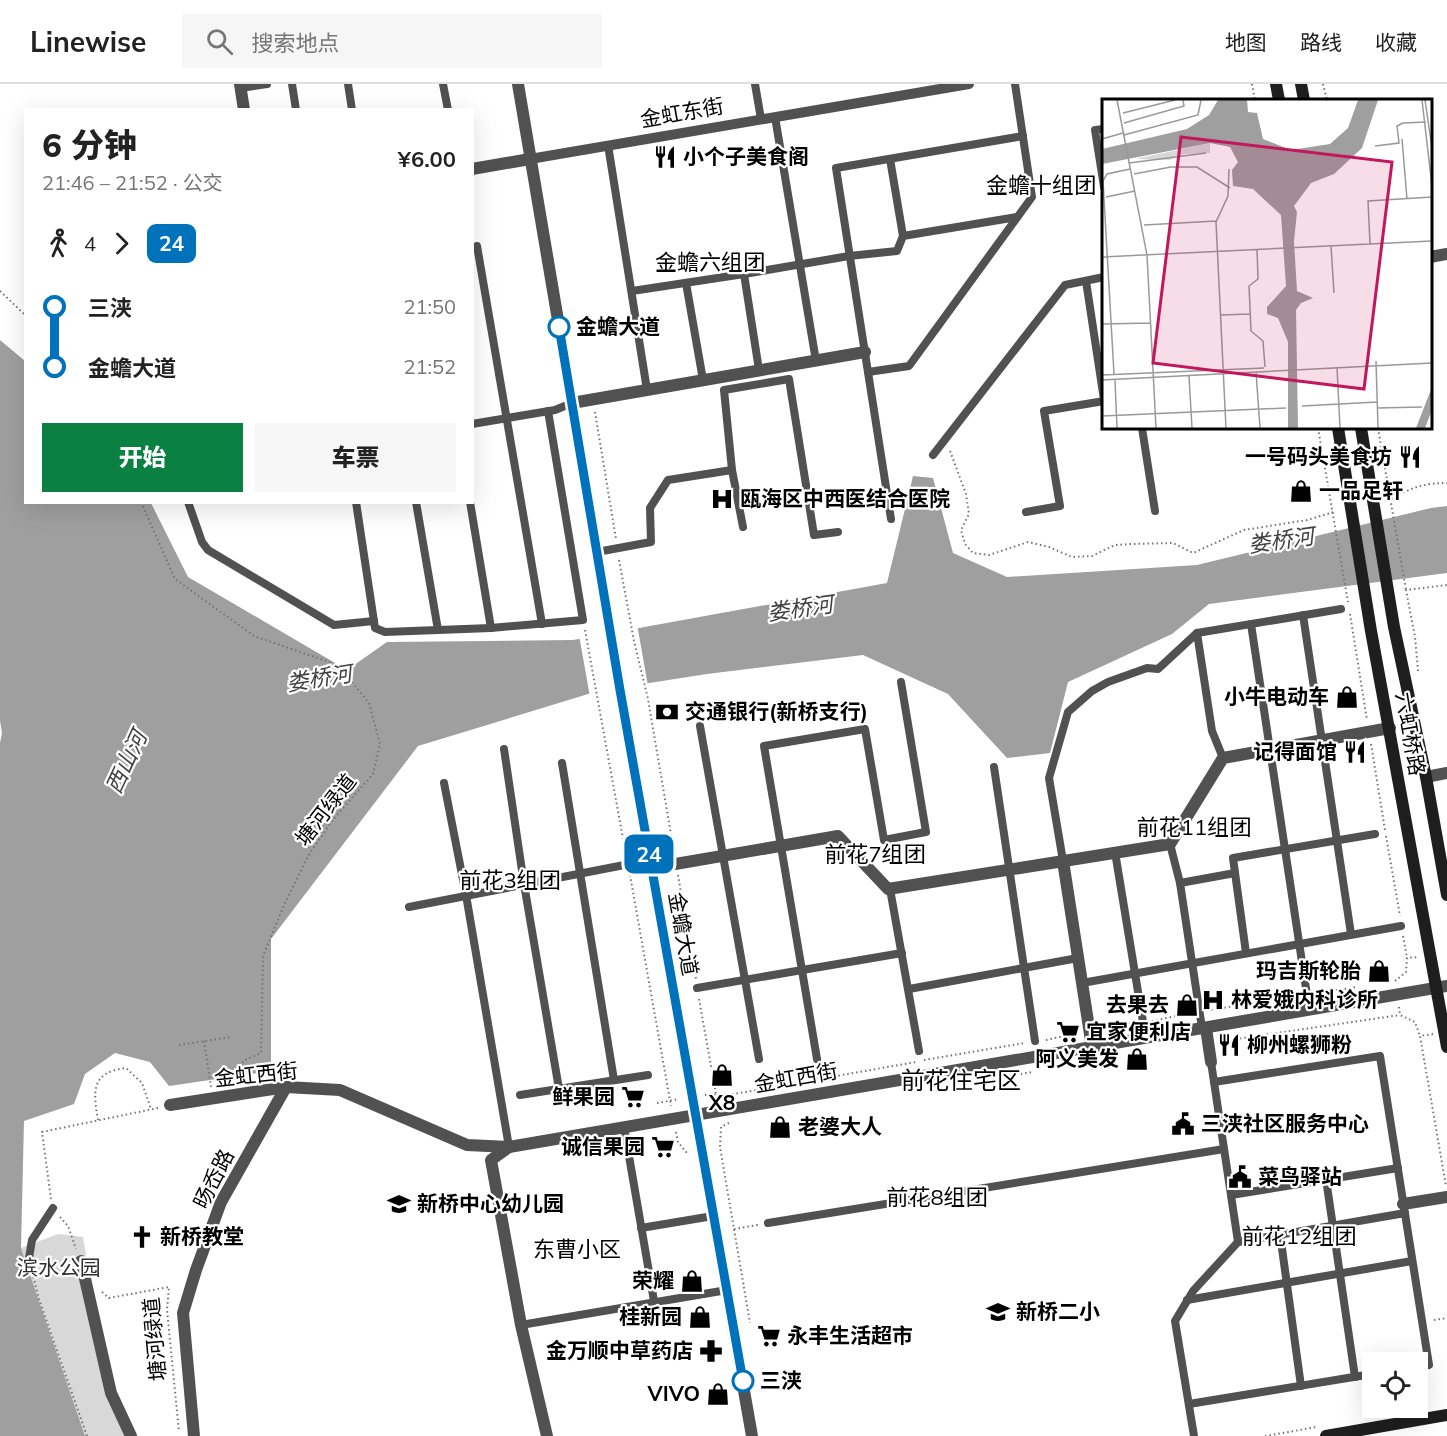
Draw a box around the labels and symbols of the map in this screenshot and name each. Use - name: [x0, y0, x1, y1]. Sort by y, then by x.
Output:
- street label: 金虹东街: [638, 92, 725, 132]
- inset map: [1102, 99, 1432, 429]
- place label: 小个子美食阁: [683, 143, 809, 169]
- restaurant icon: 小个子美食阁: [652, 144, 678, 170]
- district label: 金蟾十组团: [986, 171, 1096, 199]
- district label: 金蟾六组团: [655, 248, 765, 276]
- place label: 金蟾大道: [576, 313, 660, 339]
- marker: 金蟾大道: [548, 316, 570, 338]
- place label: 一号码头美食坊: [1245, 443, 1392, 469]
- restaurant icon: 一号码头美食坊: [1397, 444, 1423, 470]
- place label: 一品足轩: [1319, 477, 1403, 503]
- shop icon: 一品足轩: [1288, 478, 1314, 504]
- place label: 瓯海区中西医结合医院: [740, 485, 950, 511]
- hospital icon: 瓯海区中西医结合医院: [709, 486, 735, 512]
- water label: 娄桥河: [1246, 521, 1320, 558]
- water label: 娄桥河: [765, 589, 839, 626]
- water label: 娄桥河: [284, 658, 358, 697]
- place label: 小牛电动车: [1224, 683, 1329, 709]
- shop icon: 小牛电动车: [1334, 684, 1360, 710]
- street label: 六虹桥路: [1391, 690, 1431, 777]
- place label: 交通银行(新桥支行): [685, 698, 868, 724]
- bank icon: 交通银行(新桥支行): [654, 699, 680, 725]
- water label: 西山河: [99, 723, 154, 798]
- place label: 记得面馆: [1253, 738, 1337, 764]
- restaurant icon: 记得面馆: [1342, 739, 1368, 765]
- street label: 塘河绿道: [289, 768, 361, 850]
- district label: 前花11组团: [1137, 813, 1251, 841]
- line badge: 24: [622, 834, 676, 874]
- district label: 前花7组团: [824, 840, 926, 868]
- district label: 前花3组团: [459, 866, 561, 894]
- street label: 金蟾大道: [664, 890, 704, 977]
- place label: 玛吉斯轮胎: [1256, 957, 1361, 983]
- shop icon: 玛吉斯轮胎: [1366, 958, 1392, 984]
- place label: 林爱娥内科诊所: [1231, 986, 1378, 1012]
- hospital icon: 林爱娥内科诊所: [1200, 987, 1226, 1013]
- place label: 去果去: [1106, 991, 1169, 1017]
- shop icon: 去果去: [1174, 992, 1200, 1018]
- place label: 宜家便利店: [1086, 1018, 1191, 1044]
- supermarket icon: 宜家便利店: [1055, 1019, 1081, 1045]
- place label: 柳州螺狮粉: [1247, 1031, 1352, 1057]
- restaurant icon: 柳州螺狮粉: [1216, 1032, 1242, 1058]
- place label: 阿义美发: [1035, 1045, 1119, 1071]
- shop icon: 阿义美发: [1124, 1046, 1150, 1072]
- street label: 金虹西街: [213, 1057, 299, 1091]
- street label: 金虹西街: [752, 1057, 839, 1097]
- shop icon: X8: [709, 1062, 735, 1088]
- district label: 前花住宅区: [901, 1065, 1021, 1095]
- place label: 鲜果园: [552, 1083, 615, 1109]
- supermarket icon: 鲜果园: [620, 1084, 646, 1110]
- place label: X8: [708, 1089, 735, 1115]
- place label: 三浃社区服务中心: [1201, 1110, 1369, 1136]
- public building icon: 三浃社区服务中心: [1170, 1111, 1196, 1137]
- place label: 老婆大人: [798, 1113, 882, 1139]
- shop icon: 老婆大人: [767, 1114, 793, 1140]
- place label: 诚信果园: [561, 1133, 645, 1159]
- supermarket icon: 诚信果园: [650, 1134, 676, 1160]
- street label: 旸岙路: [187, 1145, 239, 1213]
- place label: 菜鸟驿站: [1258, 1163, 1342, 1189]
- public building icon: 菜鸟驿站: [1227, 1164, 1253, 1190]
- district label: 前花8组团: [886, 1183, 988, 1211]
- place label: 新桥中心幼儿园: [417, 1190, 564, 1216]
- school or university icon: 新桥中心幼儿园: [386, 1191, 412, 1217]
- district label: 前花12组团: [1242, 1222, 1356, 1250]
- place label: 新桥教堂: [160, 1223, 244, 1249]
- church icon: 新桥教堂: [129, 1224, 155, 1250]
- district label: 东曹小区: [533, 1235, 621, 1263]
- park label: 滨水公园: [17, 1254, 101, 1280]
- place label: 荣耀: [632, 1267, 674, 1293]
- shop icon: 荣耀: [679, 1268, 705, 1294]
- street label: 塘河绿道: [137, 1296, 171, 1382]
- place label: 新桥二小: [1016, 1298, 1100, 1324]
- school or university icon: 新桥二小: [985, 1299, 1011, 1325]
- place label: 桂新园: [619, 1303, 682, 1329]
- shop icon: 桂新园: [687, 1304, 713, 1330]
- place label: 永丰生活超市: [787, 1322, 913, 1348]
- supermarket icon: 永丰生活超市: [756, 1323, 782, 1349]
- place label: 金万顺中草药店: [546, 1337, 693, 1363]
- pharmacy icon: 金万顺中草药店: [698, 1338, 724, 1364]
- place label: 三浃: [760, 1367, 802, 1393]
- marker: 三浃: [732, 1370, 754, 1392]
- place label: VIVO: [647, 1380, 700, 1406]
- shop icon: VIVO: [705, 1381, 731, 1407]

